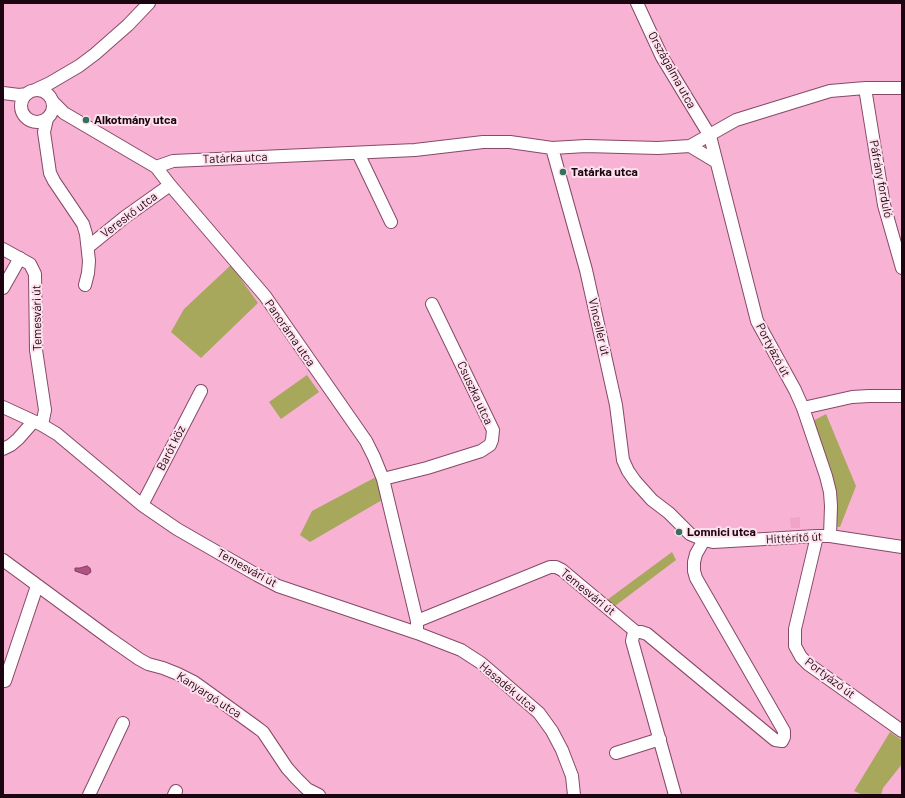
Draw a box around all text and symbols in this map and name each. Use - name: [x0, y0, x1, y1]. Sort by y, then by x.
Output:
- street label: Országalma utca: [645, 29, 699, 111]
- place label: Alkotmány utca: [94, 113, 177, 127]
- marker: Alkotmány utca: [81, 115, 91, 125]
- street label: Páfrány forduló: [866, 139, 896, 219]
- street label: Tatárka utca: [202, 150, 268, 166]
- place label: Tatárka utca: [571, 165, 638, 179]
- marker: Tatárka utca: [558, 167, 568, 177]
- street label: Vereskő utca: [98, 189, 160, 241]
- street label: Temesvári út: [29, 285, 45, 351]
- street label: Panoráma utca: [262, 297, 318, 369]
- street label: Vincellér út: [585, 297, 613, 357]
- street label: Portyázó út: [753, 321, 793, 379]
- street label: Csuszka utca: [454, 359, 496, 427]
- street label: Barót köz: [154, 423, 188, 473]
- place label: Lomnici utca: [687, 525, 756, 539]
- marker: Lomnici utca: [674, 527, 684, 537]
- street label: Hittérítő út: [765, 529, 823, 547]
- street label: Temesvári út: [215, 546, 279, 590]
- street label: Temesvári út: [558, 566, 618, 618]
- street label: Portyázó út: [802, 655, 858, 701]
- street label: Hasadék utca: [476, 659, 540, 715]
- street label: Kanyargó utca: [174, 669, 244, 721]

